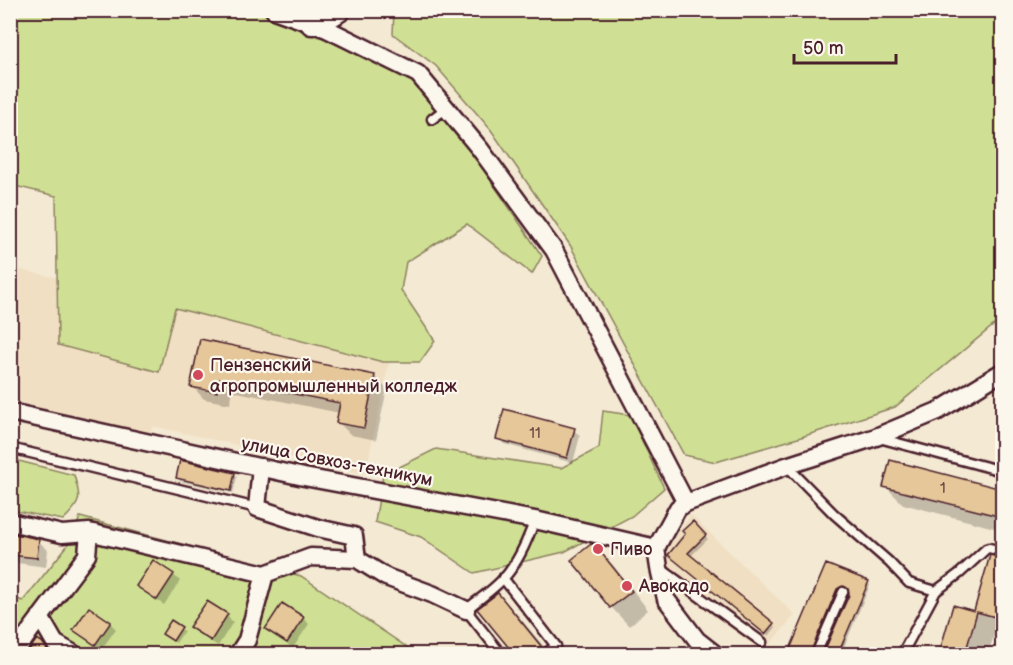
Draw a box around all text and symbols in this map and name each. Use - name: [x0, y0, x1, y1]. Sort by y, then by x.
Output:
- scale bar: [794, 27, 896, 65]
- text: 50 m: [803, 38, 844, 59]
- place label: Пензенский агропромышленный колледж: [210, 355, 457, 397]
- marker: Пензенский агропромышленный колледж: [191, 368, 205, 382]
- house number: 11: [529, 424, 541, 443]
- street label: улица Совхоз-техникум: [239, 433, 435, 491]
- house number: 1: [940, 479, 946, 498]
- place label: Пиво: [610, 539, 652, 560]
- marker: Пиво: [591, 542, 605, 556]
- place label: Авокадо: [638, 576, 709, 597]
- marker: Авокадо: [620, 579, 634, 593]

